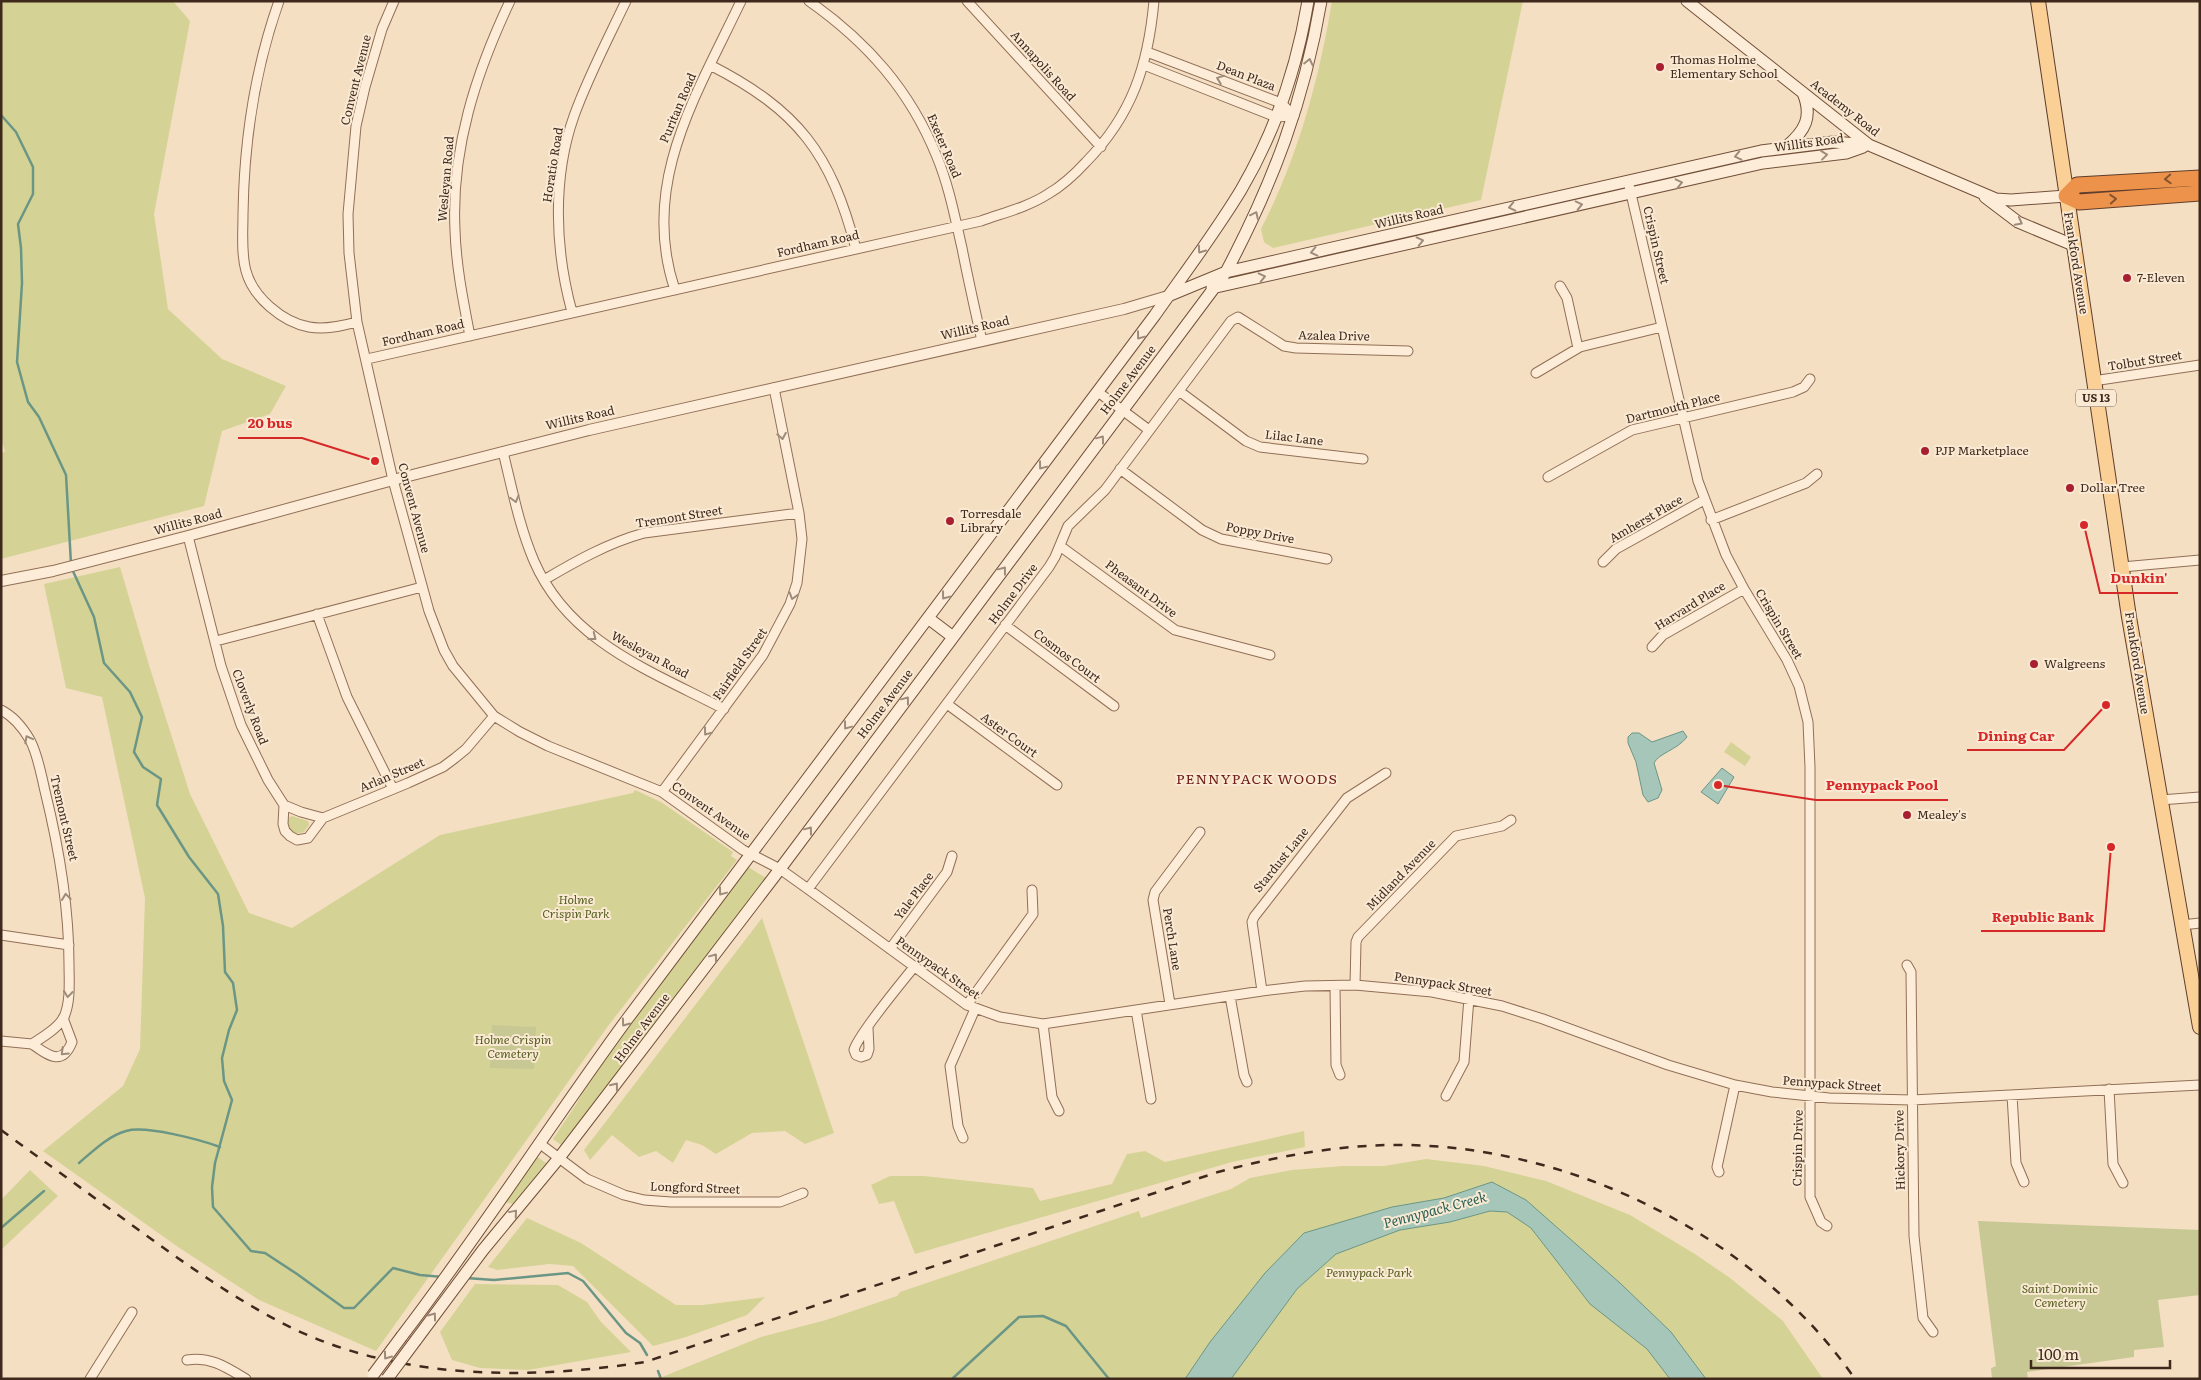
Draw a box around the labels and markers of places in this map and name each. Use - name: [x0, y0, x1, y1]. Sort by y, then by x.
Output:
- place label: Thomas Holme Elementary School: [1670, 50, 1778, 82]
- marker: Thomas Holme Elementary School: [1654, 61, 1666, 73]
- place label: 7-Eleven: [2137, 268, 2185, 286]
- marker: 7-Eleven: [2121, 272, 2133, 284]
- callout: 20 bus: [238, 409, 302, 438]
- place label: PJP Marketplace: [1935, 441, 2029, 459]
- marker: PJP Marketplace: [1919, 445, 1931, 457]
- place label: Dollar Tree: [2080, 478, 2145, 496]
- marker: Dollar Tree: [2064, 482, 2076, 494]
- place label: Torresdale Library: [960, 504, 1022, 536]
- marker: Torresdale Library: [944, 515, 956, 527]
- callout: Dunkin': [2100, 564, 2178, 593]
- place label: Walgreens: [2044, 654, 2106, 672]
- marker: Walgreens: [2028, 658, 2040, 670]
- callout: Dining Car: [1967, 721, 2064, 750]
- callout: Pennypack Pool: [1816, 771, 1948, 800]
- place label: Mealey's: [1917, 805, 1967, 823]
- marker: Mealey's: [1901, 809, 1913, 821]
- callout: Republic Bank: [1981, 902, 2104, 931]

